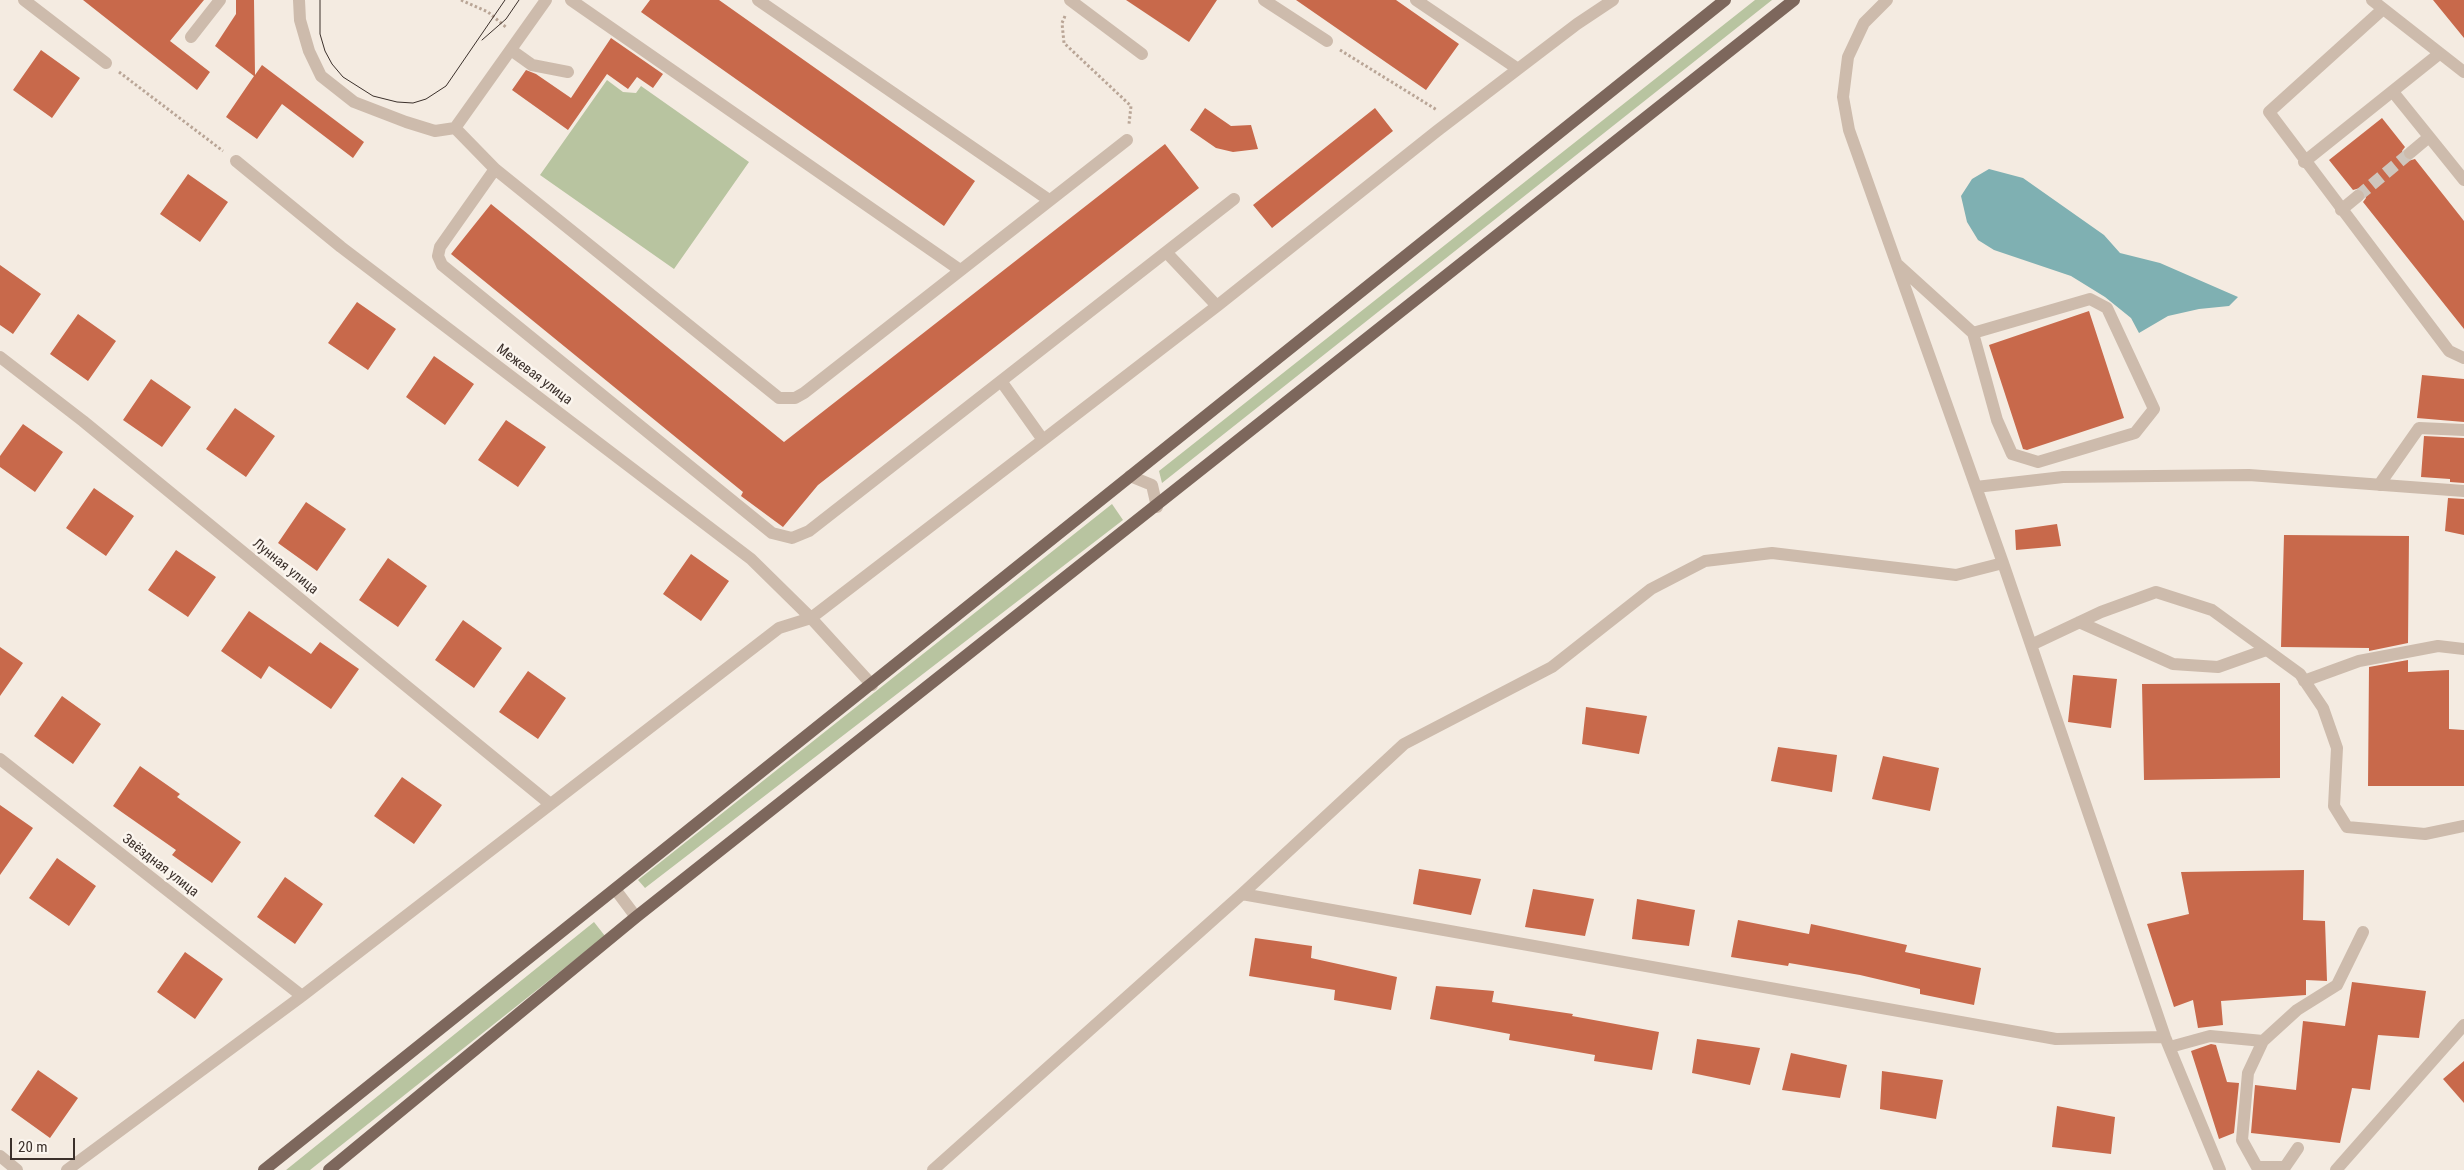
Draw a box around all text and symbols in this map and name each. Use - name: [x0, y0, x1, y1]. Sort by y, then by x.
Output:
- street label: Межевая улица: [493, 341, 575, 409]
- street label: Лунная улица: [249, 536, 321, 598]
- street label: Звёздная улица: [118, 831, 202, 901]
- scale bar: [12, 1128, 78, 1160]
- text: 20 m: [18, 1138, 48, 1156]

